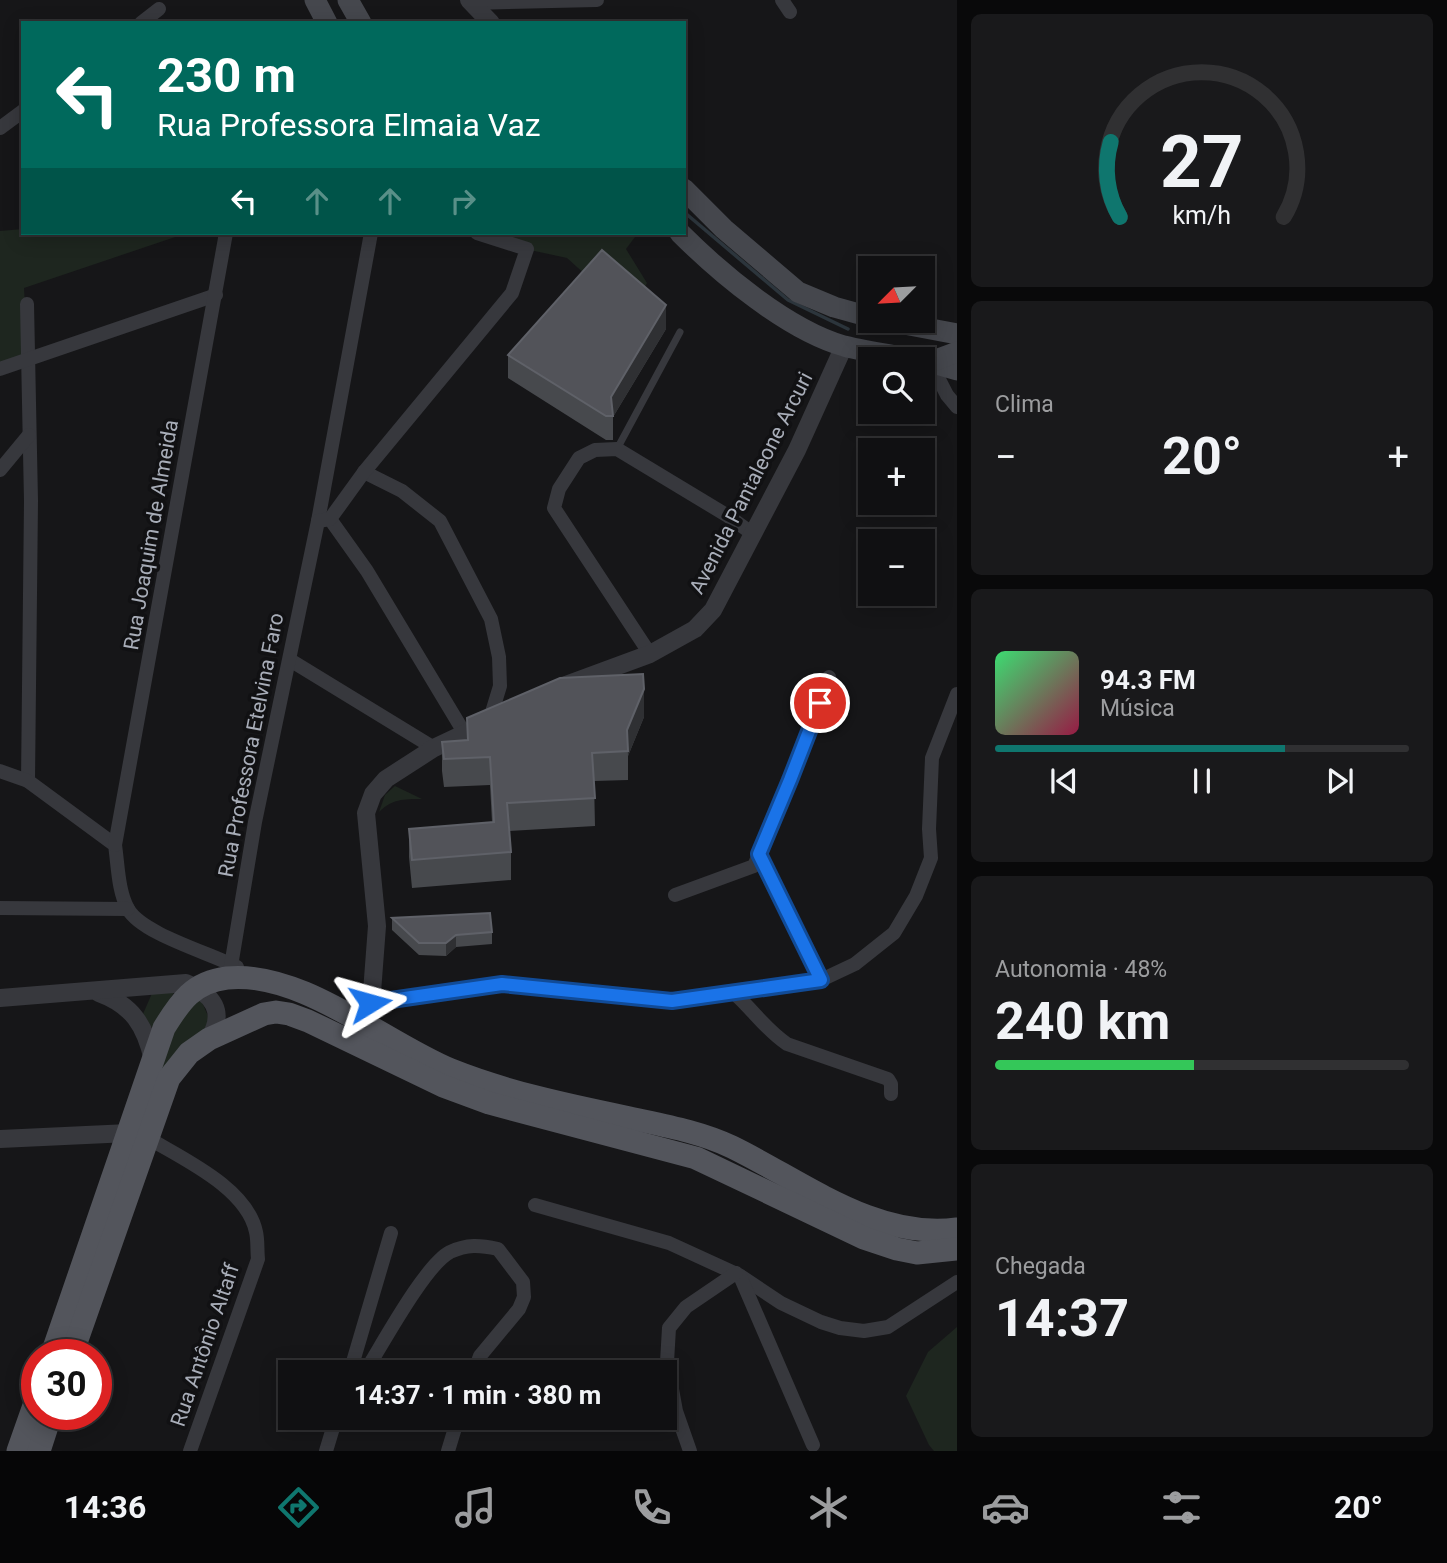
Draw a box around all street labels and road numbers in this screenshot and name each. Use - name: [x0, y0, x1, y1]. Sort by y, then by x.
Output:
- street label: Avenida Pantaleone Arcuri: [685, 368, 817, 598]
- street label: Rua Joaquim de Almeida: [119, 418, 183, 652]
- street label: Rua Professora Etelvina Faro: [214, 611, 288, 879]
- street label: Rua Antônio Altaff: [166, 1260, 244, 1430]

